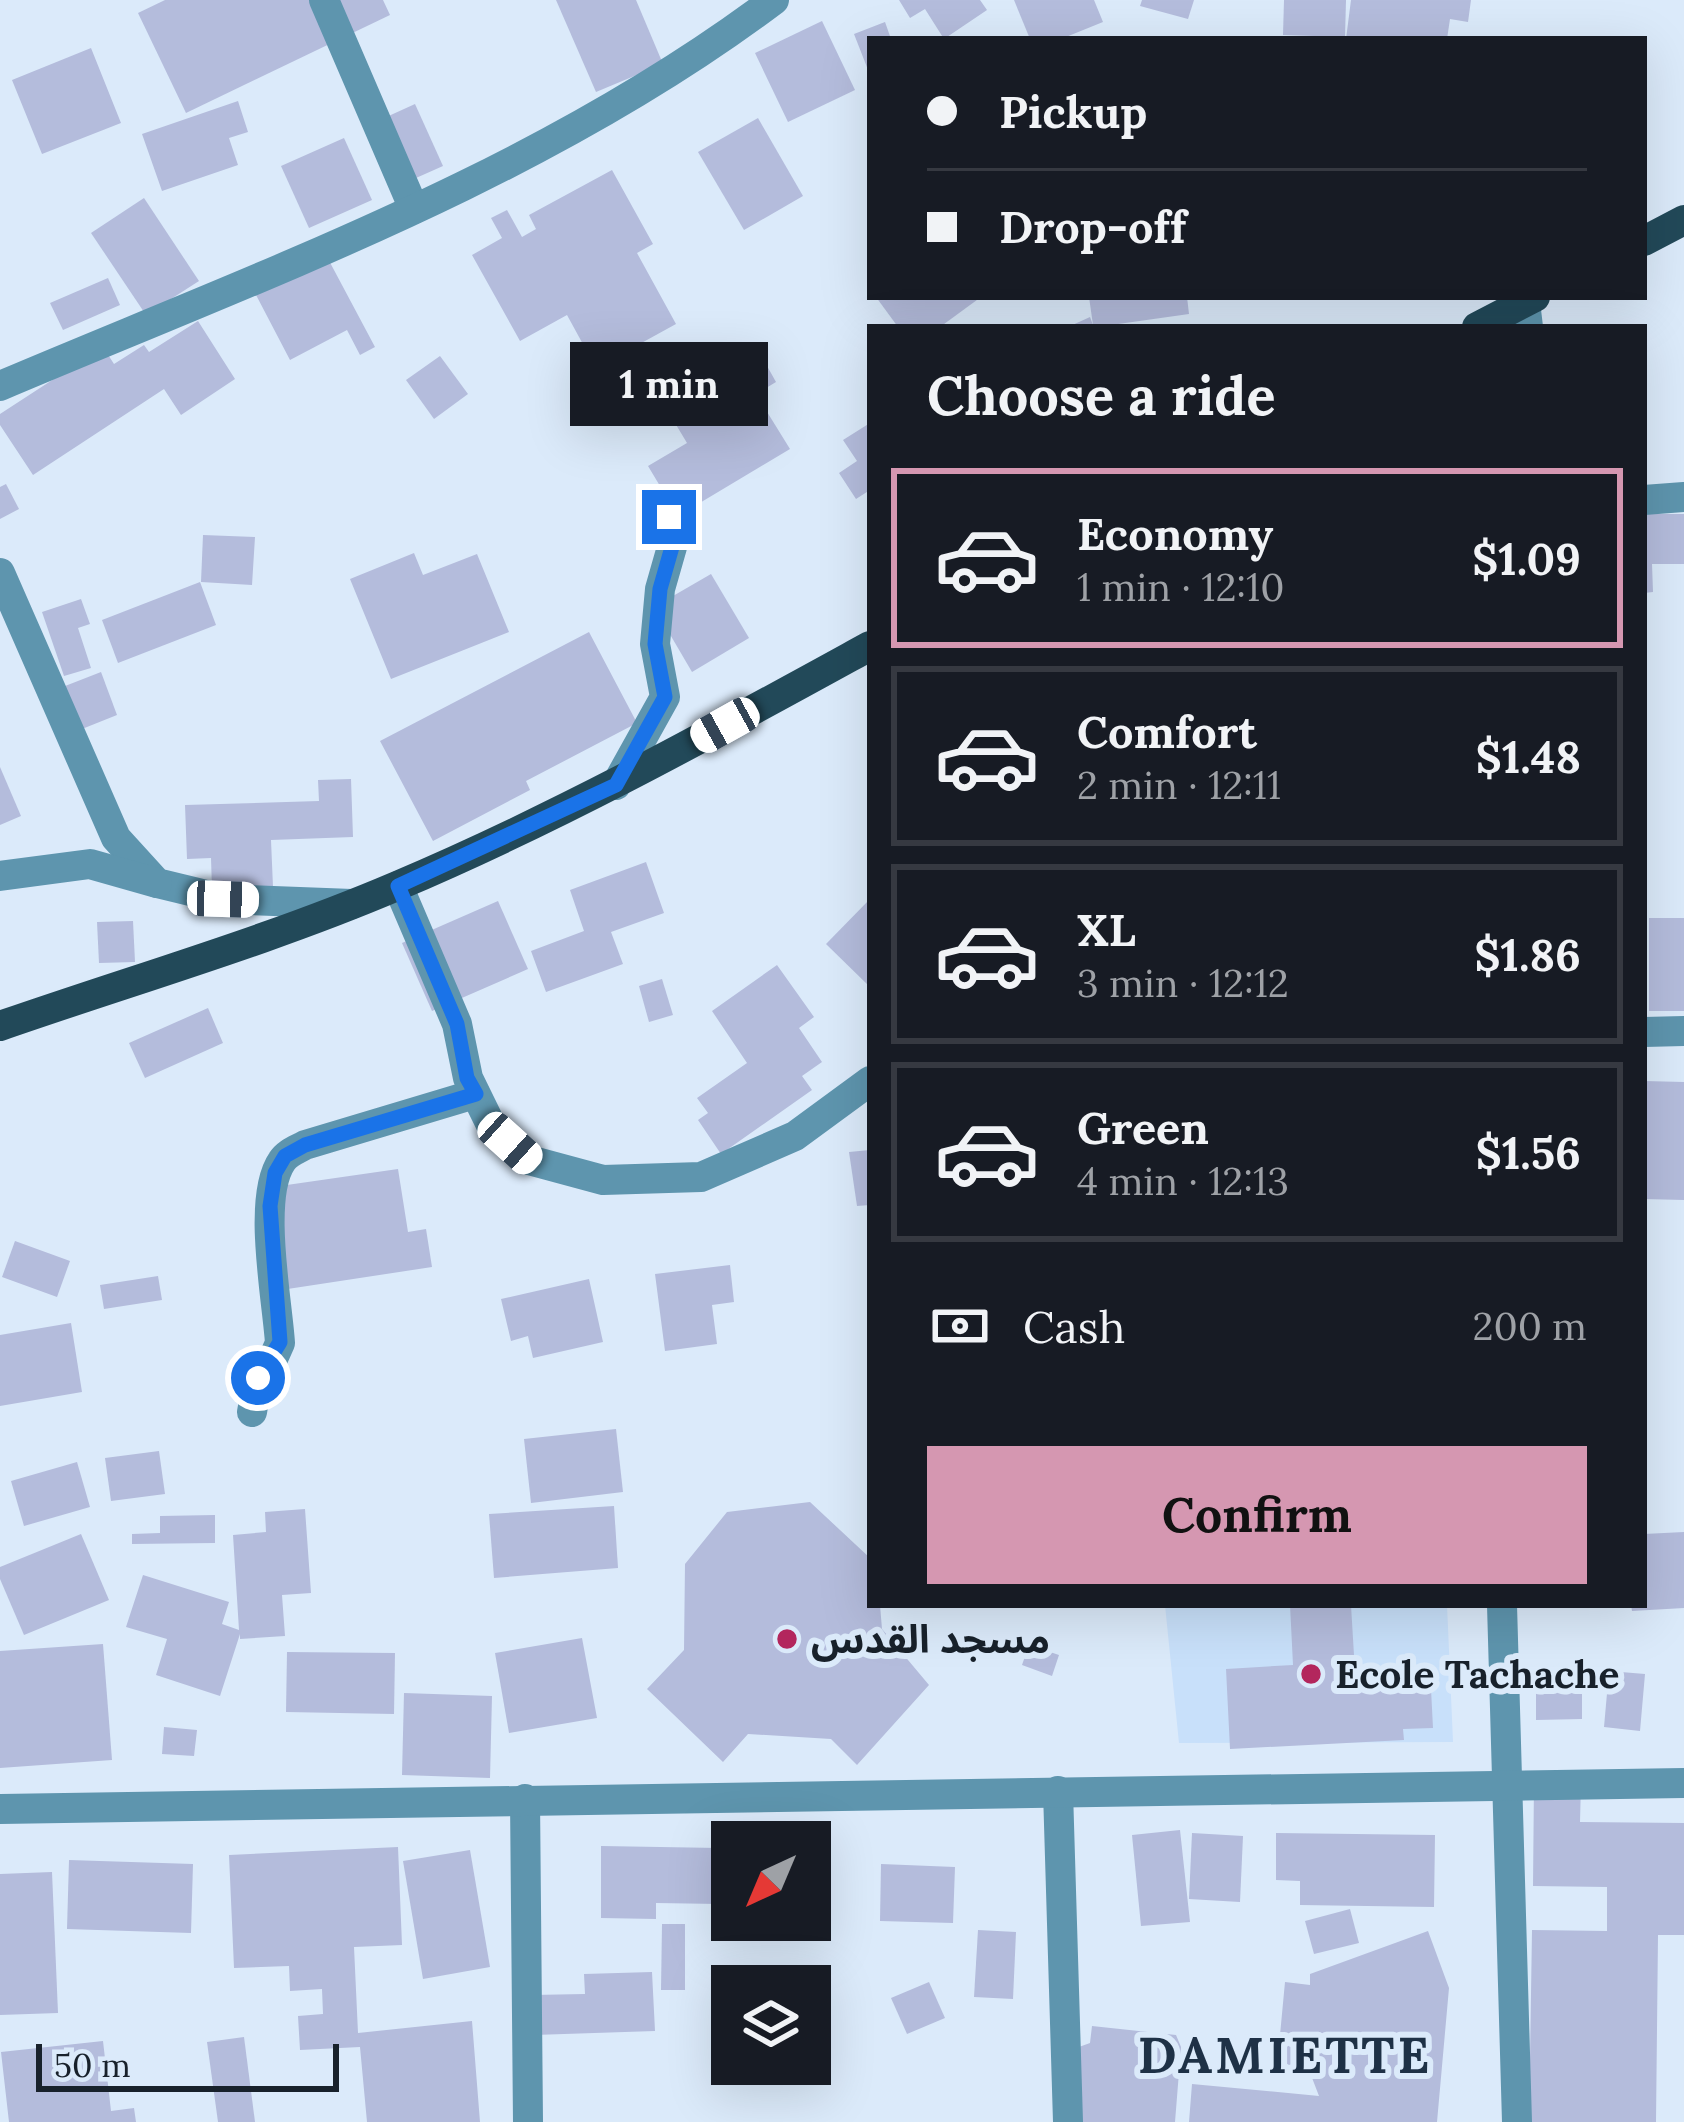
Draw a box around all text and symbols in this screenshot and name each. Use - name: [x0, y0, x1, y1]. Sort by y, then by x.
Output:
- text: Pickup: [999, 83, 1147, 140]
- text: Drop-off: [999, 198, 1186, 255]
- callout: 1 min: [570, 343, 768, 427]
- text: 1 min: [619, 359, 719, 409]
- text: Choose a ride: [927, 361, 1276, 430]
- route end: [642, 490, 696, 544]
- icon: car: [933, 504, 1041, 612]
- text: Economy: [1077, 505, 1273, 562]
- text: $1.09: [1472, 530, 1581, 587]
- text: 1 min · 12:10: [1077, 562, 1285, 612]
- car: [685, 692, 765, 758]
- icon: car: [933, 702, 1041, 810]
- text: Comfort: [1077, 703, 1257, 760]
- text: $1.48: [1475, 728, 1581, 785]
- text: 2 min · 12:11: [1077, 760, 1281, 810]
- car: [186, 880, 260, 918]
- icon: car: [933, 900, 1041, 1008]
- text: XL: [1077, 901, 1136, 958]
- text: $1.86: [1474, 926, 1581, 983]
- text: 3 min · 12:12: [1077, 958, 1289, 1008]
- icon: car: [933, 1098, 1041, 1206]
- text: Green: [1077, 1099, 1209, 1156]
- car: [471, 1106, 549, 1180]
- text: $1.56: [1476, 1124, 1581, 1181]
- text: 4 min · 12:13: [1077, 1156, 1289, 1206]
- icon: cash: [927, 1293, 993, 1359]
- text: Cash: [1023, 1298, 1125, 1355]
- text: 200 m: [1472, 1301, 1587, 1351]
- route start: [231, 1351, 285, 1405]
- button: Confirm: [927, 1446, 1587, 1584]
- place label: مسجد القدس: [811, 1614, 1050, 1664]
- marker: مسجد القدس: [774, 1626, 800, 1652]
- place label: Ecole Tachache: [1335, 1649, 1619, 1699]
- marker: Ecole Tachache: [1298, 1661, 1324, 1687]
- north arrow: [711, 1821, 831, 1941]
- map controls: [711, 1821, 831, 2085]
- button: layers: [711, 1965, 831, 2085]
- district label: DAMIETTE: [1138, 2022, 1432, 2087]
- scale bar: [36, 2038, 339, 2091]
- text: 50 m: [54, 2044, 131, 2086]

